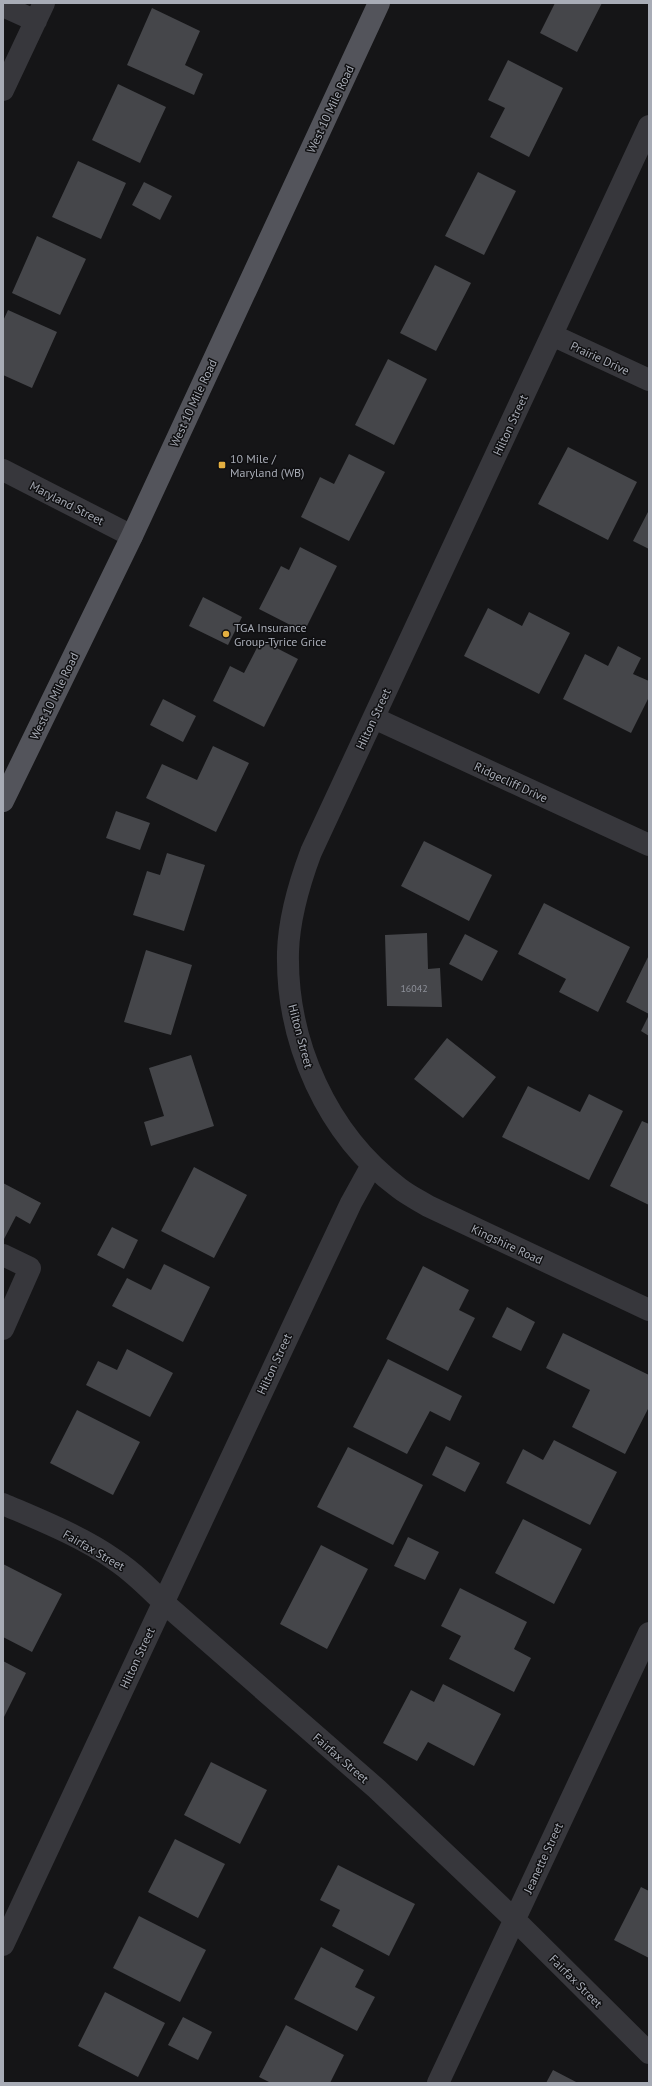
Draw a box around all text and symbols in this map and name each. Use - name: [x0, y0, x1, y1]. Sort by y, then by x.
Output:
- street label: West 10 Mile Road: [303, 63, 357, 155]
- street label: Prairie Drive: [568, 338, 632, 378]
- street label: West 10 Mile Road: [166, 357, 220, 449]
- street label: Hilton Street: [489, 392, 531, 458]
- place label: 10 Mile / Maryland (WB): [230, 451, 304, 480]
- marker: 10 Mile / Maryland (WB): [217, 460, 227, 470]
- street label: Maryland Street: [27, 478, 107, 528]
- place label: TGA Insurance Group-Tyrice Grice: [234, 620, 326, 649]
- marker: TGA Insurance Group-Tyrice Grice: [221, 629, 231, 639]
- street label: West 10 Mile Road: [26, 650, 82, 742]
- street label: Hilton Street: [352, 686, 394, 752]
- street label: Ridgecliff Drive: [472, 758, 550, 806]
- house number: 16042: [400, 982, 428, 995]
- street label: Hilton Street: [285, 1002, 317, 1070]
- street label: Kingshire Road: [469, 1221, 545, 1267]
- street label: Hilton Street: [253, 1331, 295, 1397]
- street label: Fairfax Street: [60, 1526, 128, 1574]
- street label: Hilton Street: [116, 1625, 158, 1691]
- street label: Fairfax Street: [310, 1730, 372, 1786]
- street label: Jeanette Street: [520, 1820, 566, 1897]
- street label: Fairfax Street: [546, 1951, 606, 2011]

